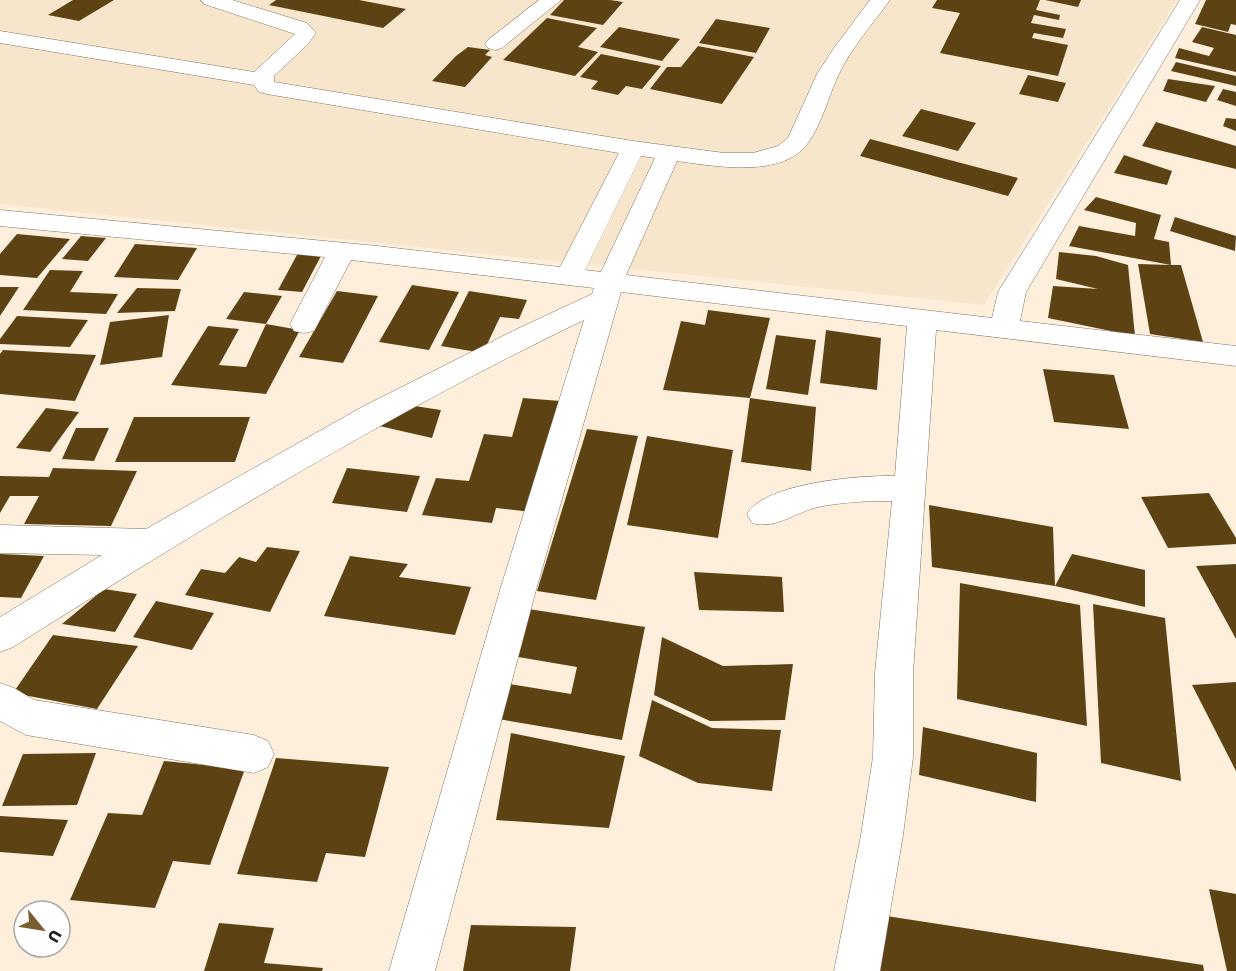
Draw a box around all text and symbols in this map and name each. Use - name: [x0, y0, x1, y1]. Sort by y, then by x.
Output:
- north arrow: [12, 899, 72, 959]
- text: U: [42, 926, 67, 947]

